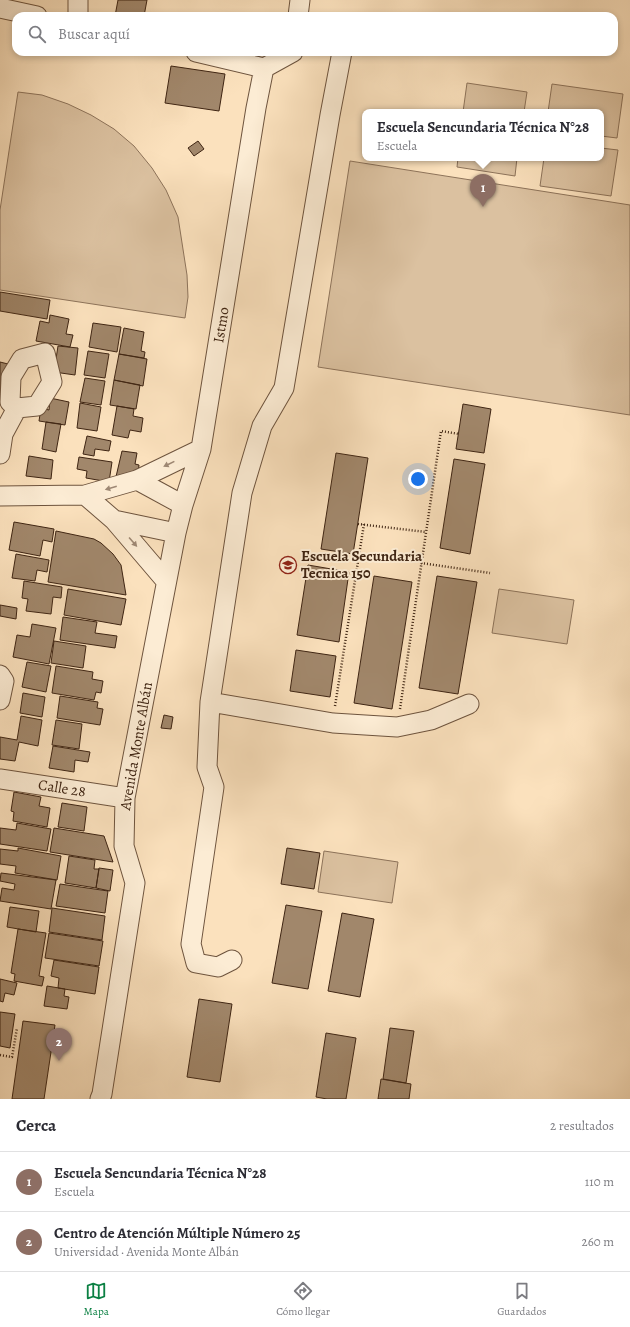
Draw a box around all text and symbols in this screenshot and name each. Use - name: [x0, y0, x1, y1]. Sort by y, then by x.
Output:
- search box: [12, 12, 618, 56]
- icon: search: [26, 23, 48, 45]
- text: Buscar aquí: [58, 24, 130, 44]
- popup: [362, 109, 604, 161]
- text: Escuela Sencundaria Técnica N°28: [377, 117, 589, 137]
- text: Escuela: [377, 137, 417, 154]
- pin: 1: [470, 174, 496, 207]
- street label: Istmo: [208, 306, 234, 344]
- one-way arrow: [163, 461, 175, 468]
- your location: [408, 469, 428, 489]
- one-way arrow: [105, 485, 117, 491]
- one-way arrow: [128, 537, 138, 547]
- place label: Escuela Secundaria Tecnica 150: [301, 546, 423, 583]
- school or university icon: Escuela Secundaria Tecnica 150: [278, 555, 298, 575]
- street label: Avenida Monte Albán: [115, 680, 157, 813]
- street label: Calle 28: [37, 774, 87, 802]
- pin: 2: [46, 1028, 72, 1061]
- text: Cerca: [16, 1114, 56, 1137]
- text: 2 resultados: [550, 1117, 614, 1134]
- text: Escuela Sencundaria Técnica N°28: [54, 1163, 266, 1183]
- text: 1: [27, 1173, 31, 1190]
- text: 110 m: [585, 1173, 614, 1190]
- text: Escuela: [54, 1183, 95, 1200]
- text: Centro de Atención Múltiple Número 25: [54, 1223, 300, 1243]
- text: 2: [26, 1233, 32, 1250]
- text: 260 m: [581, 1233, 614, 1250]
- text: Universidad · Avenida Monte Albán: [54, 1243, 239, 1260]
- tab: Mapa: [84, 1280, 109, 1319]
- tab: Cómo llegar: [276, 1280, 330, 1319]
- tab: Guardados: [497, 1280, 546, 1319]

